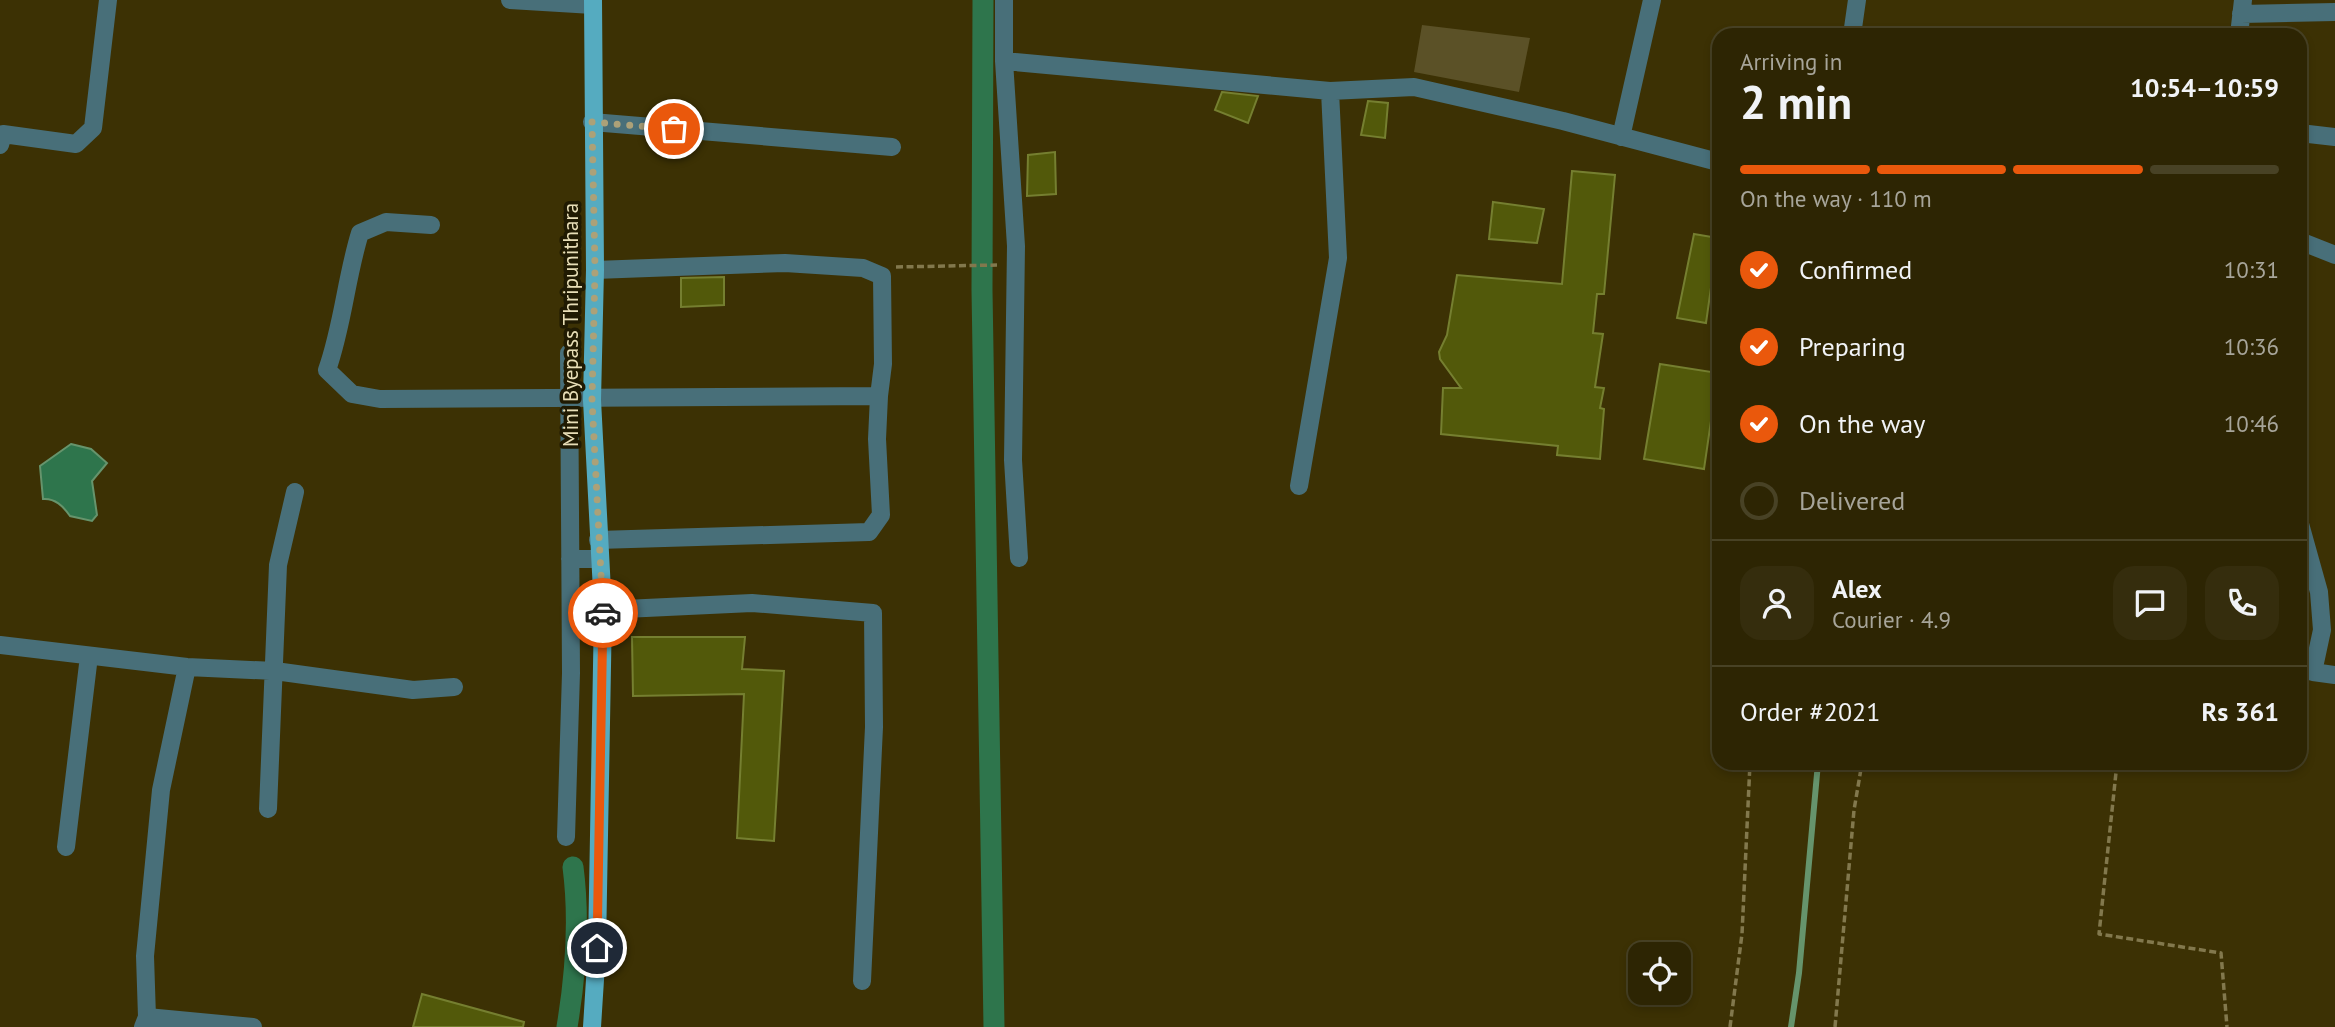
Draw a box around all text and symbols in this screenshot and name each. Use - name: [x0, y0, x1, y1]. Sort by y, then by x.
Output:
- text: Arriving in: [1740, 47, 1842, 76]
- text: 10:54–10:59: [2130, 71, 2279, 104]
- text: 2 min: [1740, 72, 1852, 132]
- pin: [644, 99, 704, 159]
- icon: bag: [655, 110, 693, 148]
- text: On the way · 110 m: [1740, 184, 1932, 213]
- street label: Mini Byepass Thripunithara: [557, 203, 584, 447]
- icon: check: [1740, 251, 1778, 289]
- text: Confirmed: [1799, 253, 1912, 286]
- text: 10:31: [2224, 255, 2279, 284]
- icon: check: [1740, 328, 1778, 366]
- text: Preparing: [1799, 330, 1906, 363]
- text: 10:36: [2224, 332, 2279, 361]
- icon: check: [1740, 405, 1778, 443]
- text: On the way: [1799, 407, 1925, 440]
- text: 10:46: [2224, 409, 2279, 438]
- text: Delivered: [1799, 484, 1905, 517]
- button: person: [1740, 566, 1814, 640]
- button: chat: [2113, 566, 2187, 640]
- button: phone: [2205, 566, 2279, 640]
- text: Alex: [1832, 572, 1882, 605]
- courier: [568, 578, 638, 648]
- icon: car: [584, 594, 622, 632]
- text: Courier · 4.9: [1832, 605, 1951, 634]
- text: Order #2021: [1740, 695, 1880, 728]
- text: Rs 361: [2202, 695, 2279, 728]
- pin: [567, 918, 627, 978]
- icon: home: [578, 929, 616, 967]
- map controls: [1628, 942, 1691, 1005]
- button: locate: [1628, 942, 1691, 1005]

